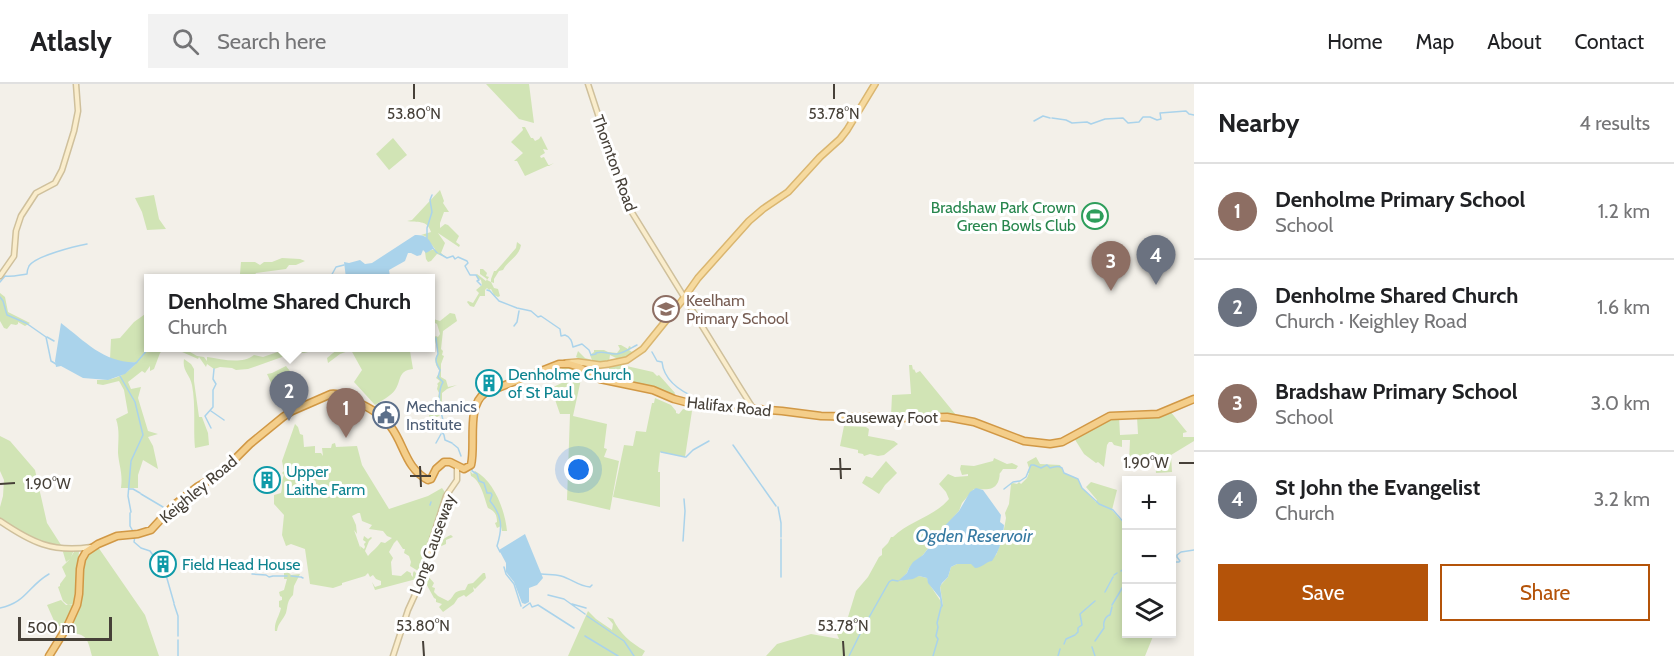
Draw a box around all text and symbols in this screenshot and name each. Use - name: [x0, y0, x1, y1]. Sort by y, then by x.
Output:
- search box: [148, 14, 568, 68]
- text: Atlasly: [30, 24, 112, 58]
- icon: search: [169, 25, 202, 58]
- text: Search here: [217, 28, 326, 55]
- text: Home: [1327, 29, 1383, 54]
- text: Map: [1416, 29, 1454, 54]
- text: About: [1487, 29, 1541, 54]
- text: Contact: [1574, 29, 1644, 54]
- text: 53.80°N: [387, 105, 441, 123]
- text: 53.78°N: [809, 105, 859, 123]
- text: Nearby: [1218, 107, 1299, 139]
- text: 4 results: [1579, 111, 1650, 135]
- street label: Thornton Road: [588, 112, 641, 214]
- text: Denholme Primary School: [1275, 186, 1525, 213]
- place label: Bradshaw Park Crown Green Bowls Club: [931, 198, 1076, 235]
- text: 1: [1234, 199, 1241, 223]
- text: 1.2 km: [1598, 199, 1650, 223]
- sports icon: Bradshaw Park Crown Green Bowls Club: [1080, 201, 1110, 231]
- text: School: [1275, 213, 1333, 237]
- pin: 4: [1136, 236, 1176, 285]
- pin: 3: [1092, 242, 1130, 291]
- popup: [144, 274, 435, 352]
- text: Denholme Shared Church: [1275, 282, 1518, 309]
- text: Denholme Shared Church: [168, 288, 411, 315]
- place label: Keelham Primary School: [686, 291, 789, 328]
- school or university icon: Keelham Primary School: [651, 294, 681, 324]
- text: 2: [1232, 295, 1243, 319]
- text: 1.6 km: [1597, 295, 1650, 319]
- text: Church · Keighley Road: [1275, 309, 1467, 333]
- text: Church: [168, 315, 227, 339]
- place label: Denholme Church of St Paul: [508, 365, 631, 402]
- building icon: Denholme Church of St Paul: [474, 368, 504, 398]
- pin: 2: [270, 372, 308, 421]
- text: Bradshaw Primary School: [1275, 378, 1518, 405]
- pin: 1: [326, 388, 366, 438]
- text: 3: [1232, 391, 1243, 415]
- text: 3.0 km: [1590, 391, 1650, 415]
- street label: Halifax Road: [686, 393, 772, 420]
- place label: Mechanics Institute: [406, 397, 477, 434]
- public building icon: Mechanics Institute: [371, 400, 401, 430]
- text: School: [1275, 405, 1333, 429]
- street label: Causeway Foot: [836, 408, 939, 427]
- street label: Keighley Road: [156, 452, 241, 527]
- text: 1.90°W: [1123, 454, 1170, 472]
- your location: [564, 455, 593, 484]
- place label: Upper Laithe Farm: [286, 462, 365, 499]
- building icon: Upper Laithe Farm: [252, 465, 282, 495]
- text: St John the Evangelist: [1275, 474, 1480, 501]
- text: 1.90°W: [25, 475, 72, 493]
- map controls: [1122, 476, 1176, 638]
- button: +: [1122, 476, 1176, 530]
- text: 4: [1231, 487, 1244, 511]
- text: 3.2 km: [1594, 487, 1650, 511]
- street label: Long Causeway: [406, 492, 459, 597]
- text: Church: [1275, 501, 1335, 525]
- water label: Ogden Reservoir: [916, 525, 1034, 547]
- button: −: [1122, 530, 1176, 584]
- building icon: Field Head House: [148, 549, 178, 579]
- place label: Field Head House: [182, 555, 301, 574]
- button: Save: [1218, 564, 1428, 621]
- button: Share: [1440, 564, 1650, 621]
- button: layers: [1122, 584, 1176, 638]
- scale bar: [18, 614, 112, 642]
- text: 53.80°N: [396, 617, 450, 635]
- text: 53.78°N: [818, 617, 868, 635]
- text: 500 m: [27, 618, 76, 637]

